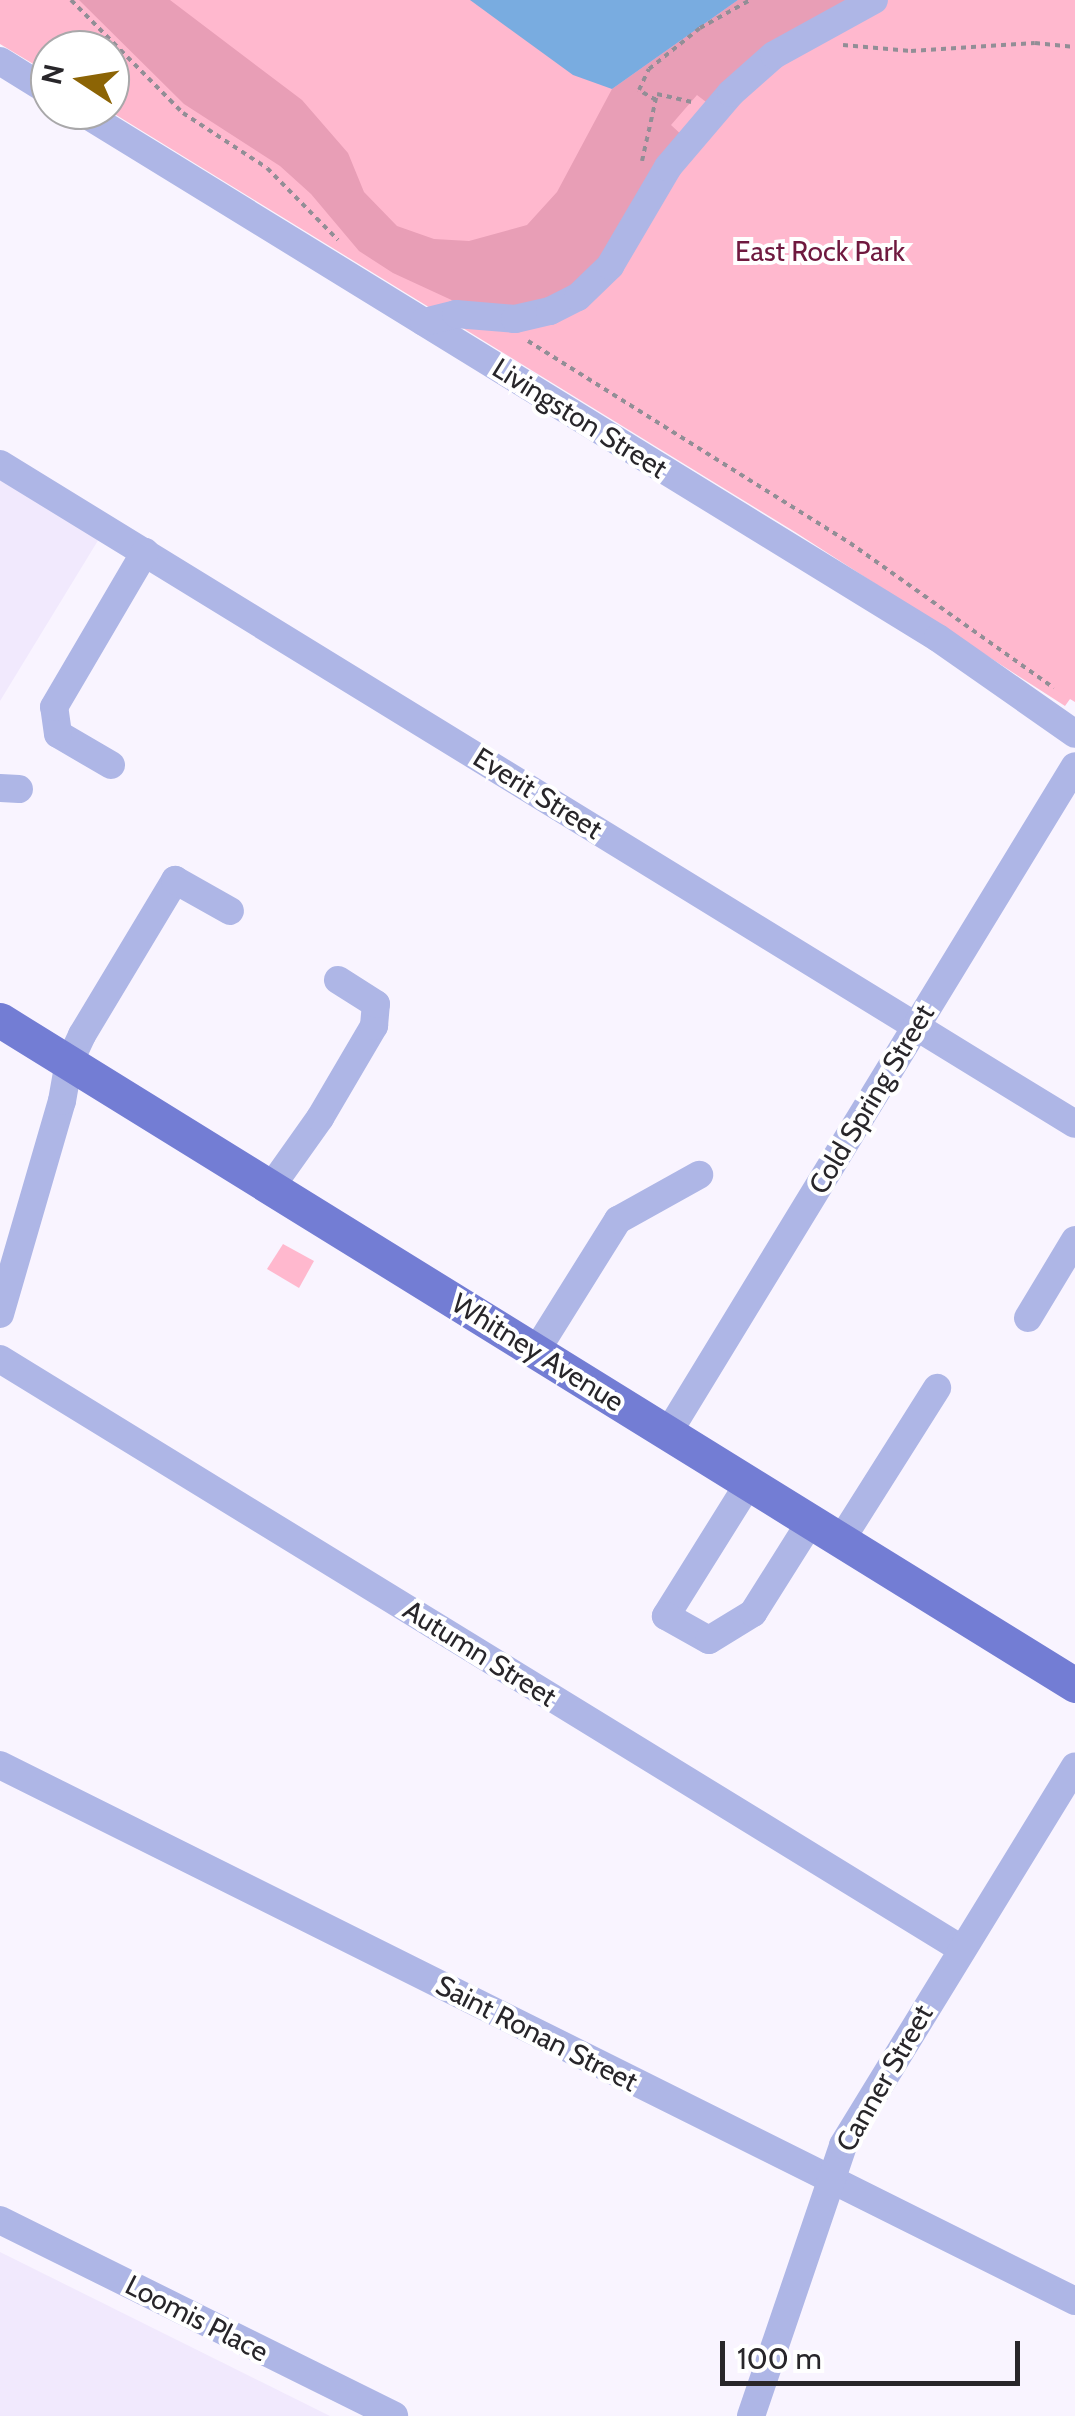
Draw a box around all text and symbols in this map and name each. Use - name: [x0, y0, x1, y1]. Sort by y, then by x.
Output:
- north arrow: [30, 30, 130, 130]
- text: N: [34, 61, 71, 87]
- park label: East Rock Park: [735, 234, 905, 268]
- street label: Livingston Street: [487, 351, 673, 485]
- street label: Everit Street: [467, 740, 609, 846]
- street label: Cold Spring Street: [801, 998, 941, 1200]
- street label: Whitney Avenue: [446, 1286, 630, 1418]
- street label: Autumn Street: [397, 1593, 563, 1713]
- street label: Saint Ronan Street: [431, 1968, 643, 2098]
- street label: Canner Street: [829, 1999, 939, 2157]
- street label: Loomis Place: [120, 2268, 274, 2368]
- scale bar: [725, 2321, 1025, 2383]
- text: 100 m: [737, 2340, 822, 2377]

